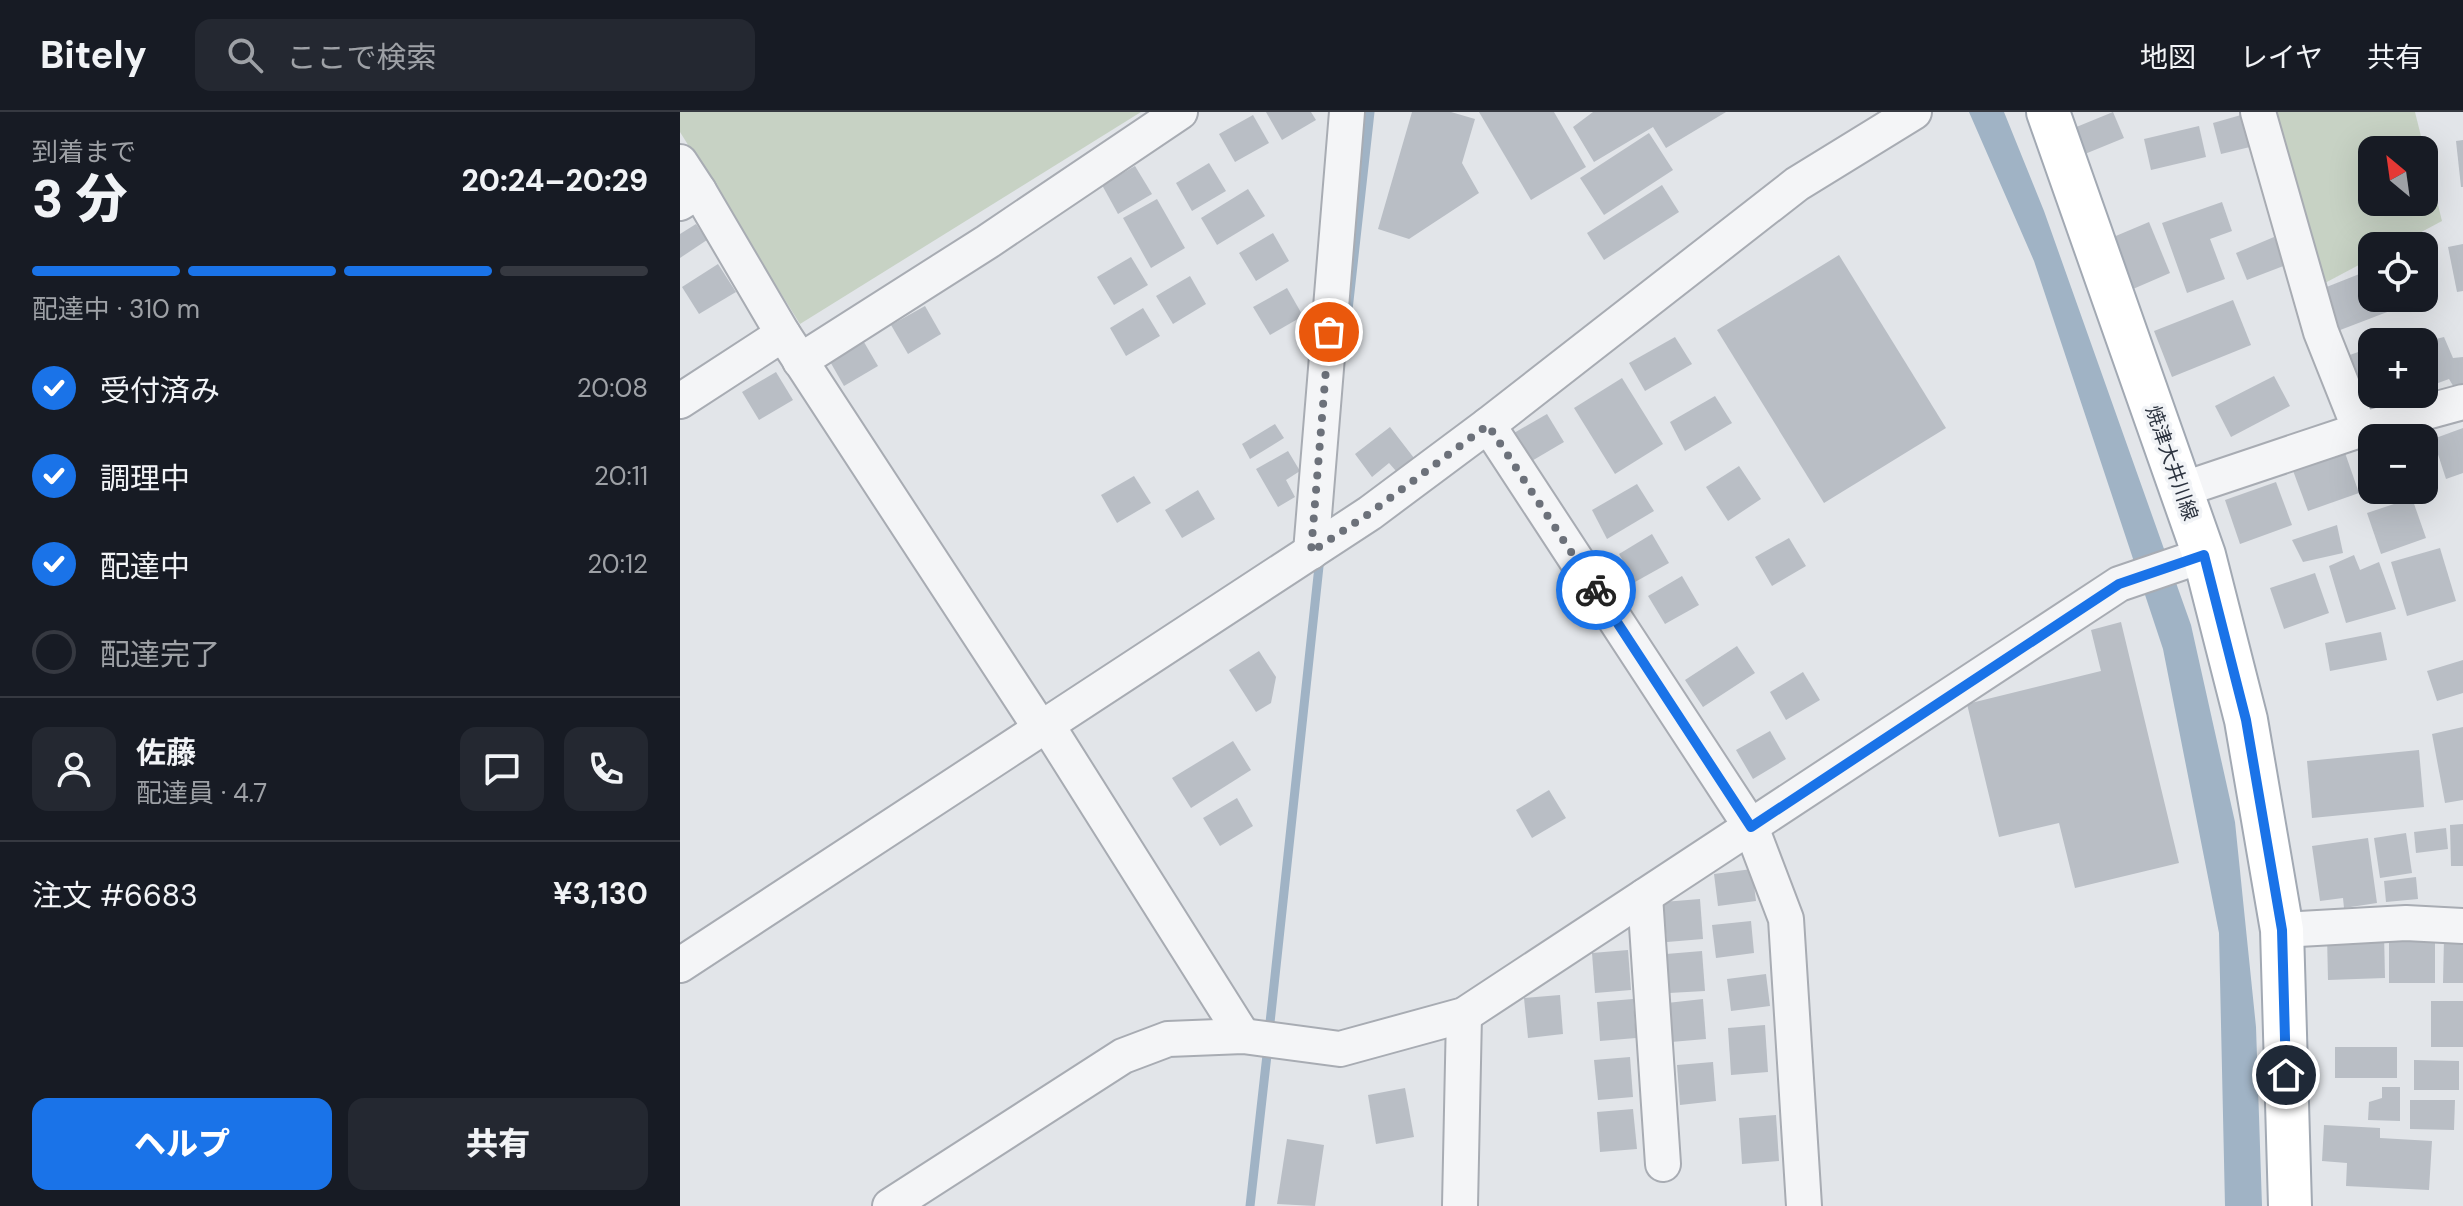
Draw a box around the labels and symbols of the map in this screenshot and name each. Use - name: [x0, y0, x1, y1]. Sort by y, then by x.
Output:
- north arrow: [2358, 136, 2438, 216]
- pin: [1295, 298, 1363, 366]
- street label: 焼津大井川線: [2140, 402, 2204, 524]
- courier: [1556, 550, 1636, 630]
- pin: [2252, 1041, 2320, 1109]

